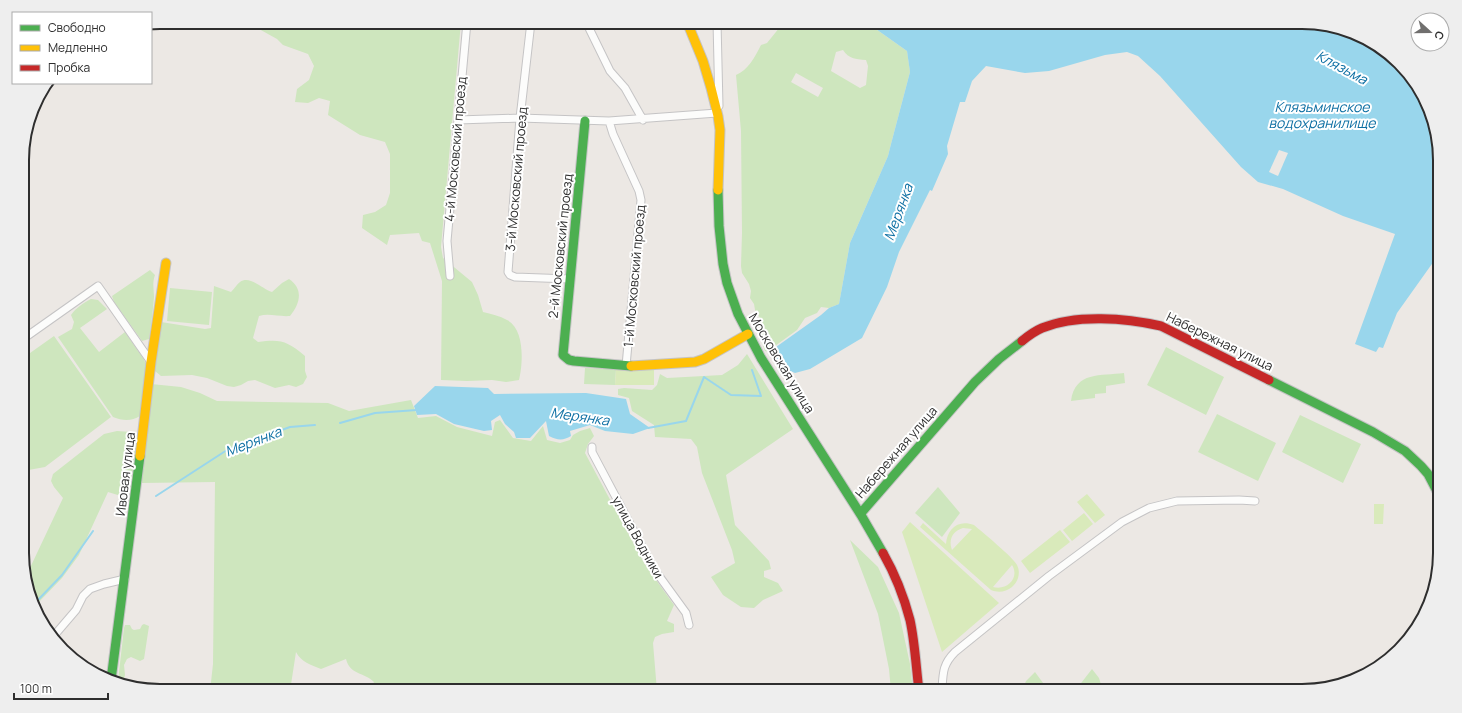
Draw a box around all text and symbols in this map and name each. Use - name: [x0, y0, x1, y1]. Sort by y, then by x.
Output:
- legend: [12, 12, 152, 84]
- north arrow: [1410, 12, 1450, 52]
- text: Свободно: [48, 19, 106, 36]
- text: С: [1431, 29, 1448, 42]
- text: Медленно: [48, 39, 108, 56]
- water label: Клязьма: [1313, 46, 1372, 89]
- text: Пробка: [48, 59, 90, 76]
- street label: 4-й Московский проезд: [440, 76, 470, 222]
- water label: Клязьминское водохранилище: [1269, 97, 1376, 132]
- street label: 3-й Московский проезд: [501, 106, 531, 252]
- street label: 2-й Московский проезд: [543, 173, 577, 319]
- water label: Мерянка: [879, 180, 917, 243]
- street label: 1-й Московский проезд: [619, 204, 649, 348]
- street label: Набережная улица: [1164, 307, 1276, 375]
- street label: Московская улица: [745, 309, 819, 417]
- water label: Мерянка: [549, 402, 612, 430]
- street label: Набережная улица: [851, 402, 941, 502]
- water label: Мерянка: [222, 421, 285, 460]
- street label: Ивовая улица: [111, 431, 139, 517]
- street label: улица Водники: [608, 493, 668, 581]
- scale bar: [14, 675, 108, 701]
- text: 100 m: [20, 680, 52, 697]

